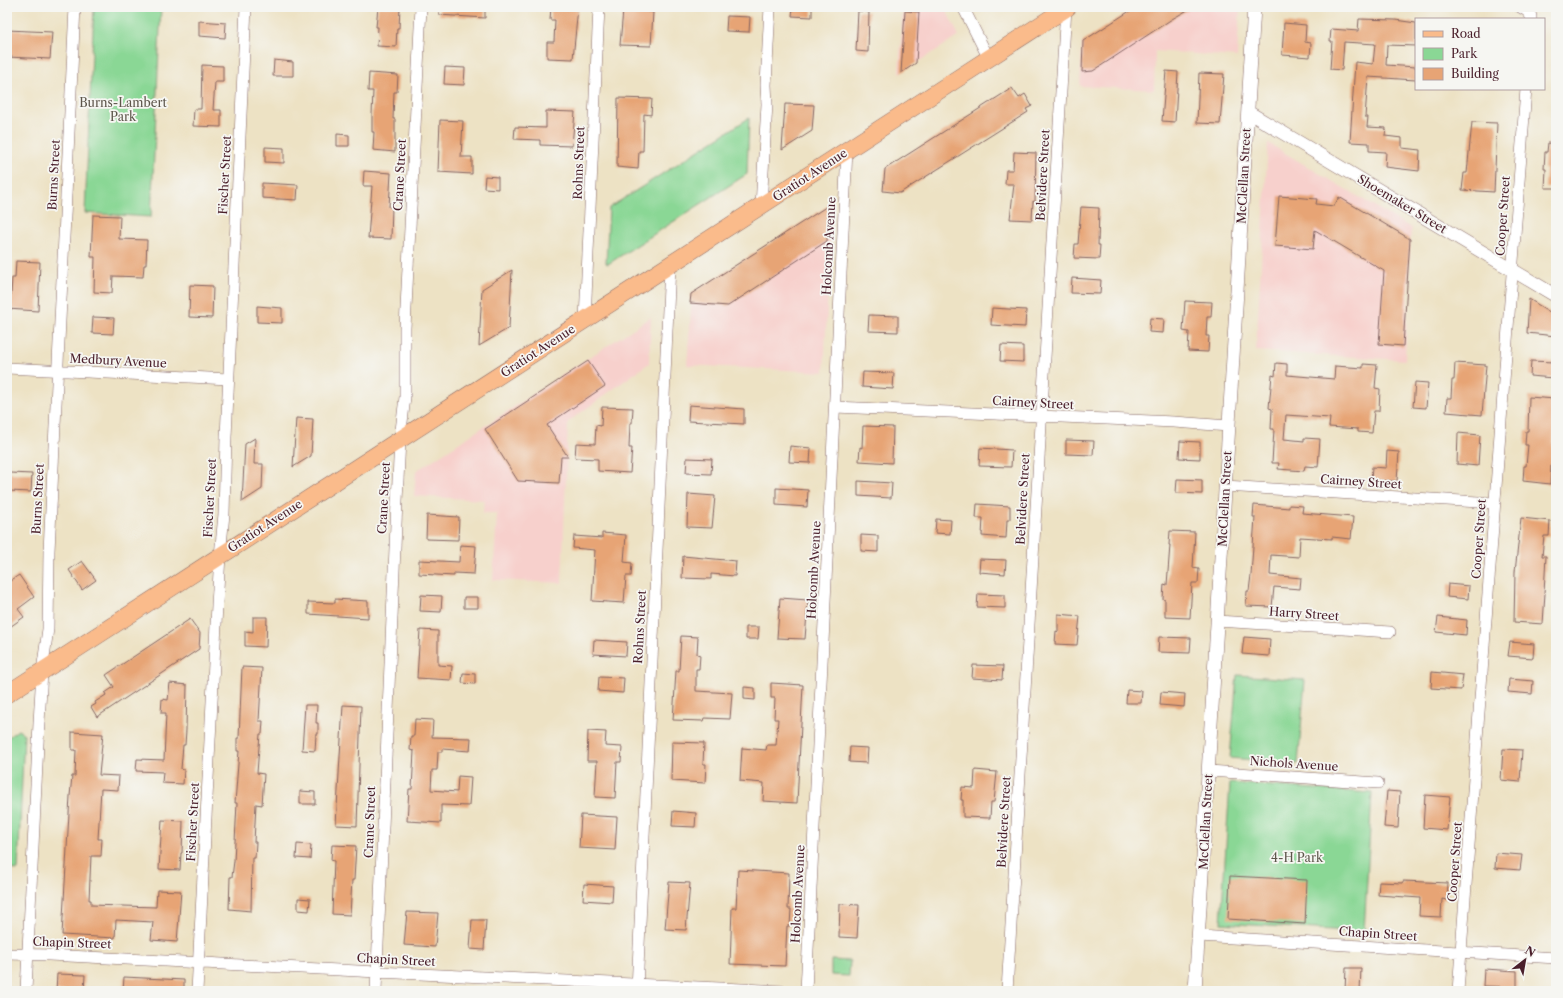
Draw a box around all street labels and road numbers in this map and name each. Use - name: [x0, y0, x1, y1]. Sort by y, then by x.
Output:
- street label: Rohns Street: [570, 125, 587, 200]
- street label: McClellan Street: [1234, 127, 1254, 224]
- street label: Belvidere Street: [1033, 128, 1052, 221]
- street label: Fischer Street: [215, 134, 234, 215]
- street label: Burns Street: [44, 138, 63, 211]
- street label: Crane Street: [390, 138, 409, 211]
- street label: Gratiot Avenue: [770, 145, 850, 204]
- street label: Shoemaker Street: [1355, 171, 1450, 237]
- street label: Cooper Street: [1492, 175, 1513, 256]
- street label: Holcomb Avenue: [818, 196, 839, 295]
- street label: Gratiot Avenue: [498, 321, 578, 380]
- street label: Medbury Avenue: [69, 350, 167, 371]
- street label: Cairney Street: [992, 393, 1075, 412]
- street label: McClellan Street: [1215, 450, 1235, 547]
- street label: Belvidere Street: [1013, 452, 1032, 545]
- street label: Fischer Street: [200, 457, 219, 538]
- street label: Crane Street: [374, 461, 393, 534]
- street label: Burns Street: [28, 462, 47, 535]
- street label: Cairney Street: [1320, 471, 1403, 492]
- street label: Gratiot Avenue: [225, 496, 305, 555]
- street label: Cooper Street: [1468, 498, 1489, 579]
- street label: Holcomb Avenue: [803, 520, 824, 619]
- street label: Rohns Street: [630, 589, 649, 664]
- street label: Harry Street: [1269, 604, 1340, 623]
- street label: Nichols Avenue: [1249, 753, 1339, 774]
- street label: McClellan Street: [1196, 773, 1216, 870]
- street label: Belvidere Street: [994, 775, 1013, 868]
- street label: Fischer Street: [183, 781, 202, 862]
- street label: Crane Street: [361, 785, 378, 858]
- street label: Cooper Street: [1444, 821, 1465, 902]
- street label: Holcomb Avenue: [787, 844, 808, 943]
- street label: Chapin Street: [1338, 923, 1419, 944]
- street label: Chapin Street: [32, 934, 112, 951]
- street label: Chapin Street: [356, 950, 437, 969]

